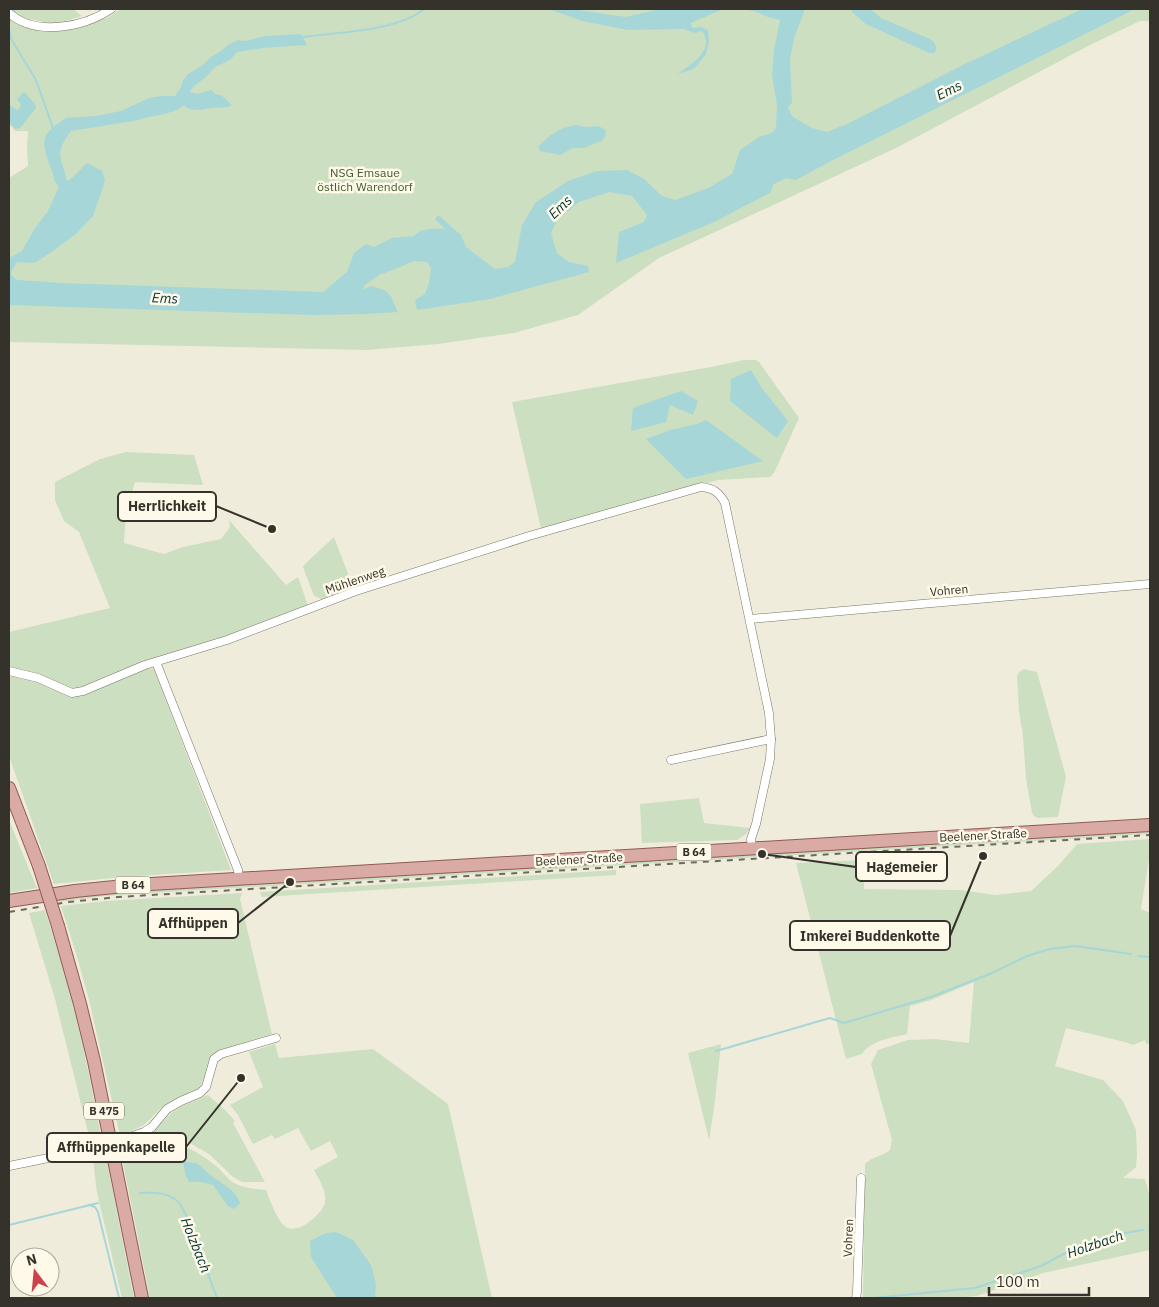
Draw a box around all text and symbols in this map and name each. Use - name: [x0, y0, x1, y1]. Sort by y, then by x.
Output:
- water label: Ems: [933, 76, 965, 104]
- park label: NSG Emsaue östlich Warendorf: [317, 165, 413, 194]
- water label: Ems: [544, 191, 576, 223]
- water label: Ems: [151, 288, 179, 308]
- callout: Herrlichkeit: [118, 492, 216, 521]
- text: Herrlichkeit: [128, 497, 206, 515]
- street label: Mühlenweg: [323, 563, 387, 597]
- street label: Vohren: [929, 581, 969, 599]
- street label: Beelener Straße: [939, 825, 1028, 845]
- road number: B 64: [676, 844, 712, 860]
- street label: Beelener Straße: [535, 849, 624, 869]
- callout: Hagemeier: [856, 852, 947, 881]
- text: Hagemeier: [866, 858, 938, 876]
- road number: B 64: [116, 876, 150, 894]
- callout: Affhüppen: [148, 909, 238, 938]
- text: Affhüppen: [158, 914, 228, 932]
- callout: Imkerei Buddenkotte: [790, 921, 950, 950]
- text: Imkerei Buddenkotte: [800, 927, 940, 945]
- road number: B 475: [84, 1102, 124, 1120]
- callout: Affhüppenkapelle: [47, 1133, 186, 1162]
- text: Affhüppenkapelle: [57, 1138, 175, 1156]
- water label: Holzbach: [177, 1215, 215, 1275]
- street label: Vohren: [840, 1219, 856, 1257]
- water label: Holzbach: [1065, 1226, 1126, 1262]
- north arrow: [10, 1247, 60, 1297]
- text: N: [24, 1249, 39, 1270]
- scale bar: [989, 1264, 1089, 1296]
- text: 100 m: [996, 1272, 1040, 1291]

